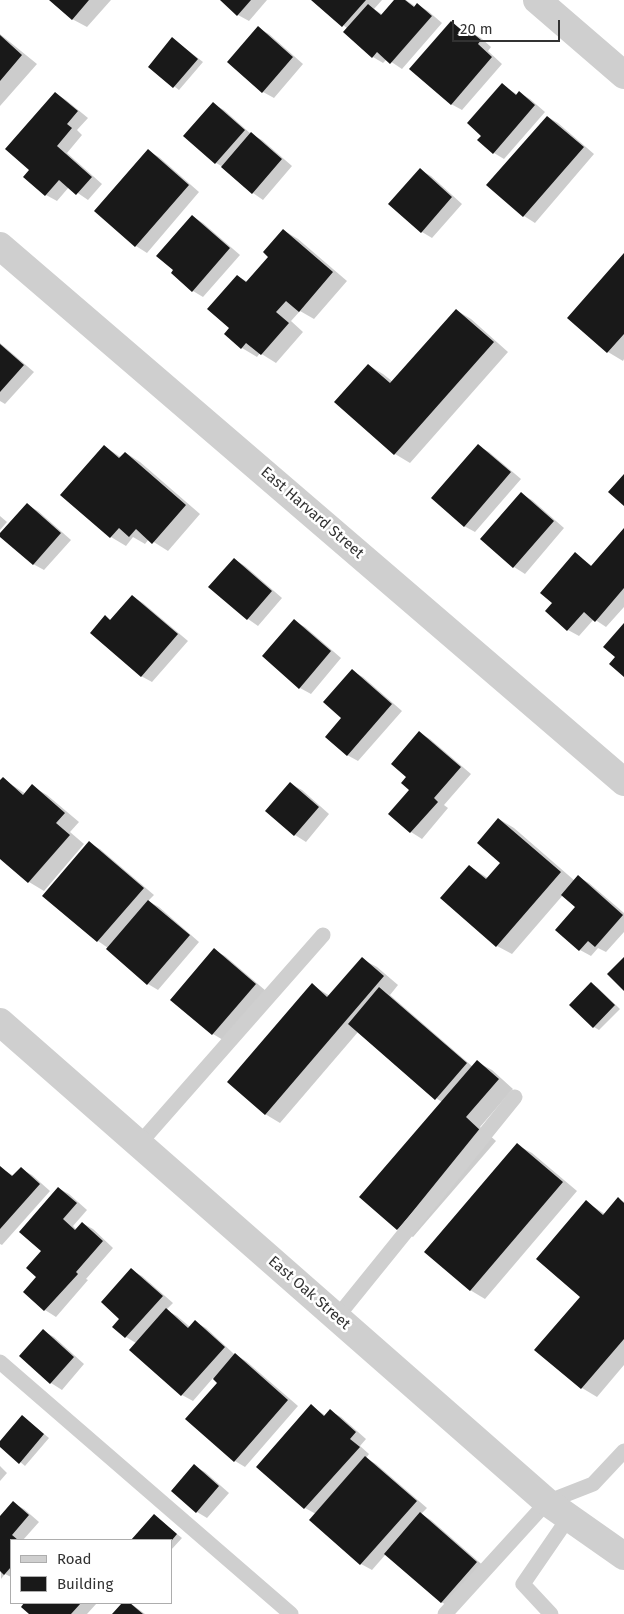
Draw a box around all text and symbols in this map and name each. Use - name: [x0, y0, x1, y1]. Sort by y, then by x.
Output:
- scale bar: [454, 10, 562, 42]
- text: 20 m: [460, 20, 493, 38]
- street label: East Harvard Street: [257, 463, 367, 563]
- street label: East Oak Street: [264, 1252, 354, 1334]
- legend: [10, 1539, 172, 1604]
- text: Road: [57, 1550, 92, 1568]
- text: Building: [57, 1575, 113, 1593]

